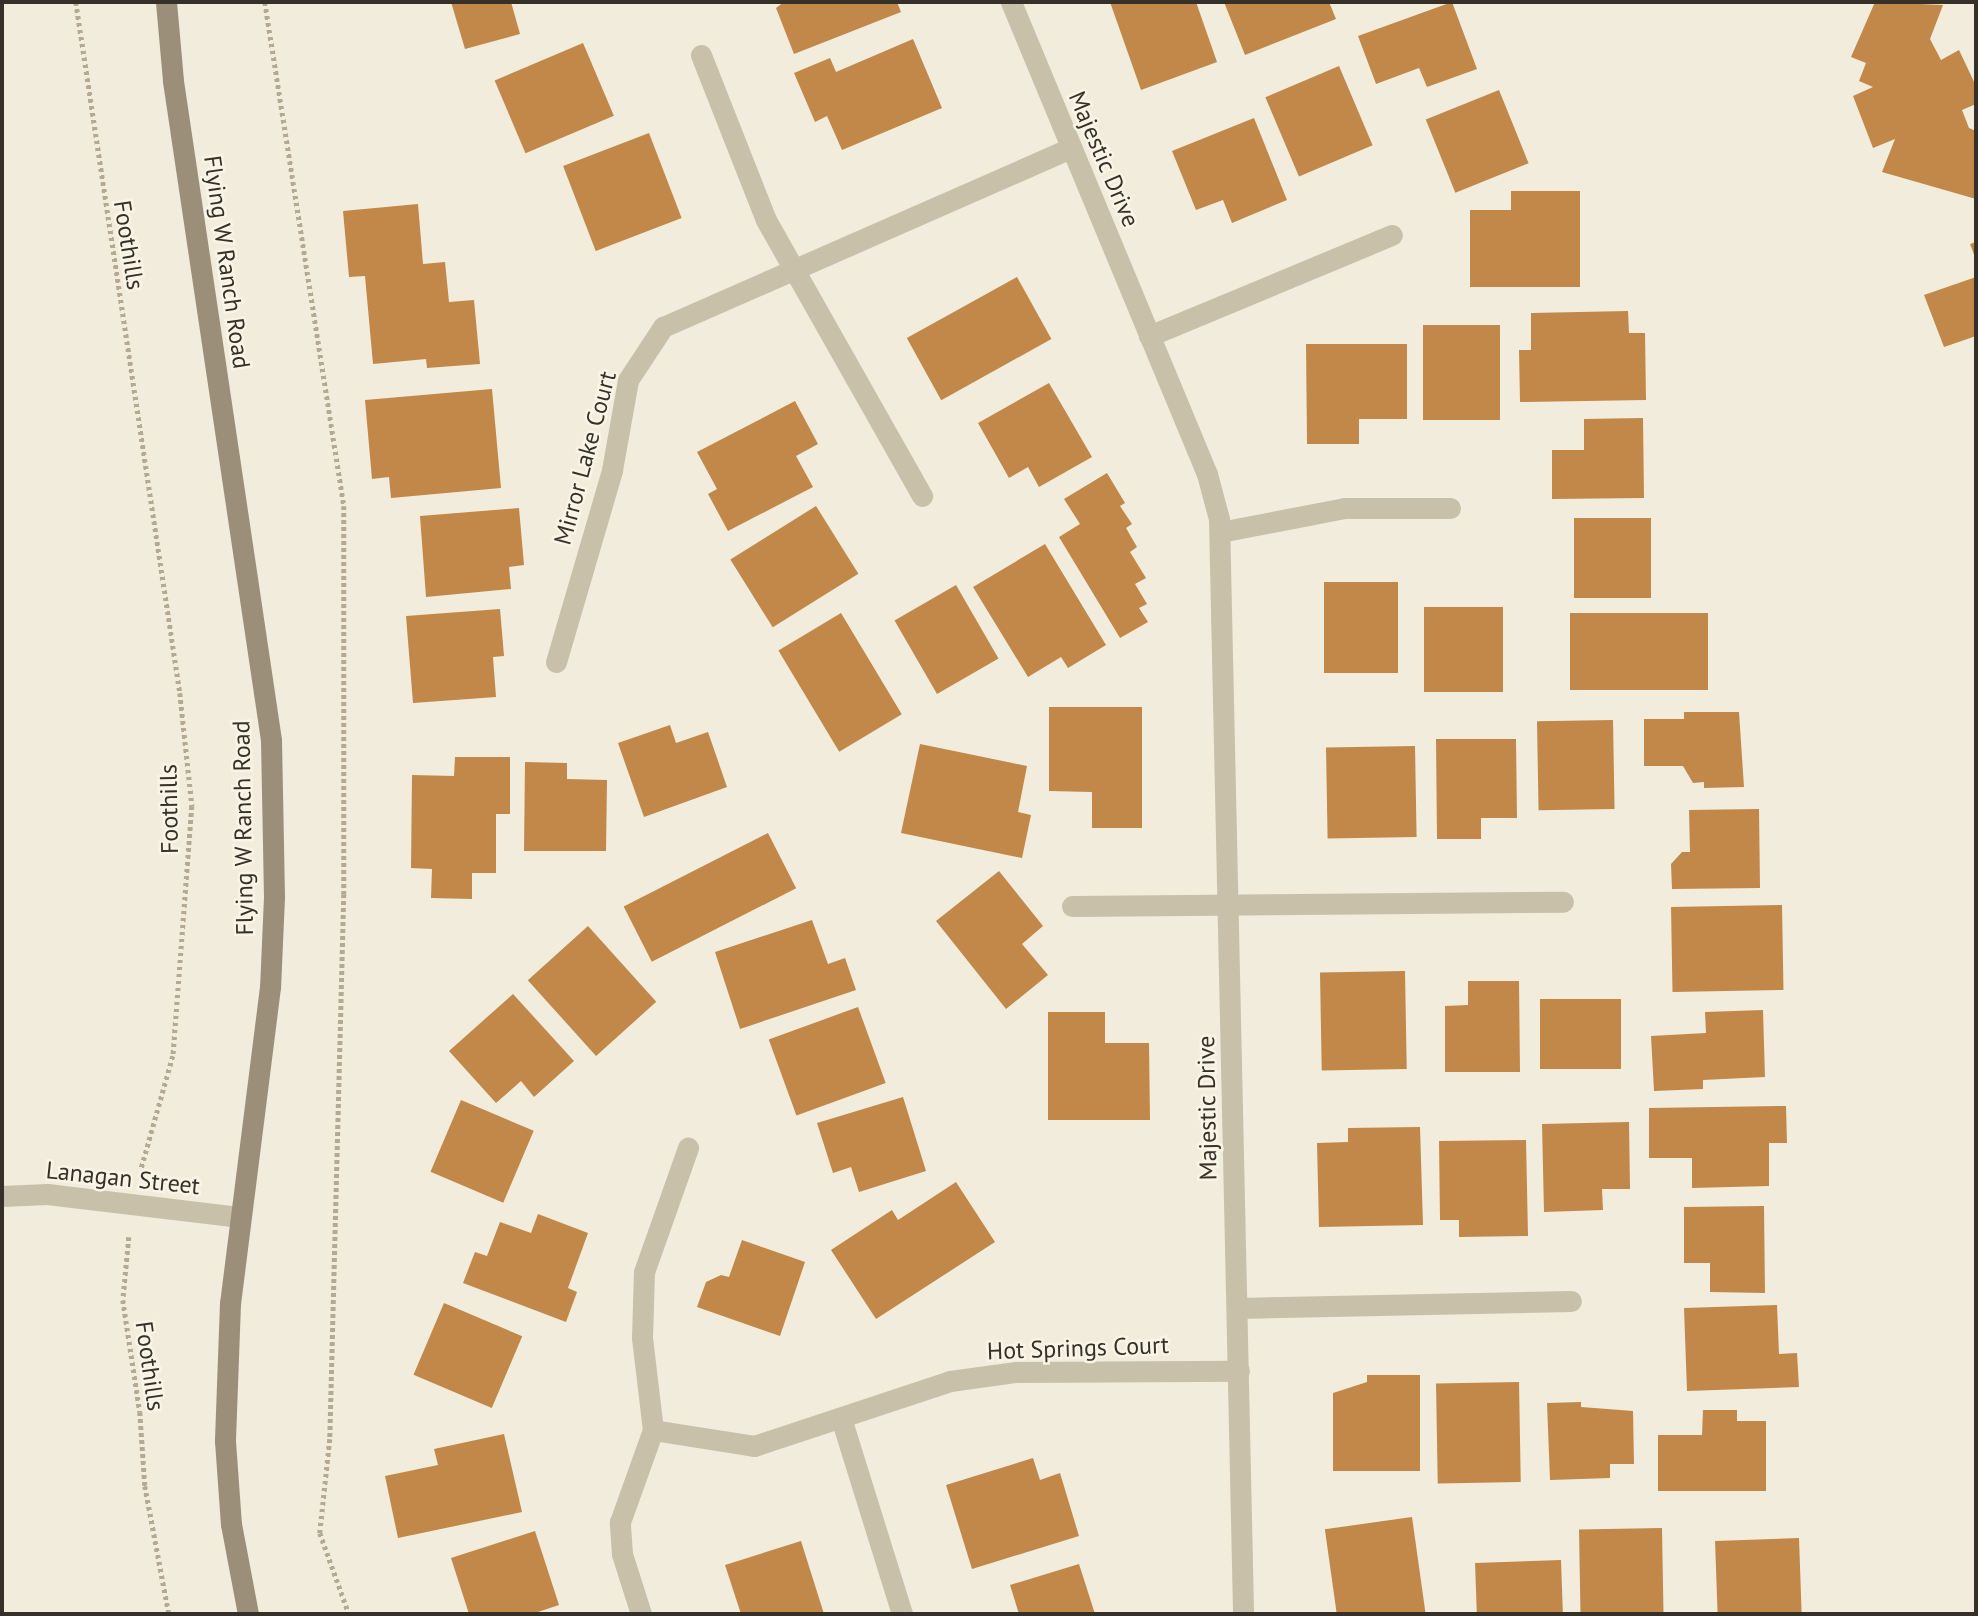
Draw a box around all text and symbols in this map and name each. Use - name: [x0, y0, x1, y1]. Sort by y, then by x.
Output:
- street label: Majestic Drive: [1062, 87, 1146, 231]
- street label: Flying W Ranch Road: [198, 153, 256, 371]
- street label: Foothills: [108, 198, 150, 292]
- street label: Mirror Lake Court: [548, 368, 622, 548]
- street label: Flying W Ranch Road: [227, 720, 259, 936]
- street label: Foothills: [154, 764, 184, 854]
- street label: Majestic Drive: [1191, 1035, 1223, 1181]
- street label: Lanagan Street: [45, 1156, 201, 1200]
- street label: Foothills: [129, 1319, 171, 1413]
- street label: Hot Springs Court: [987, 1330, 1169, 1366]

